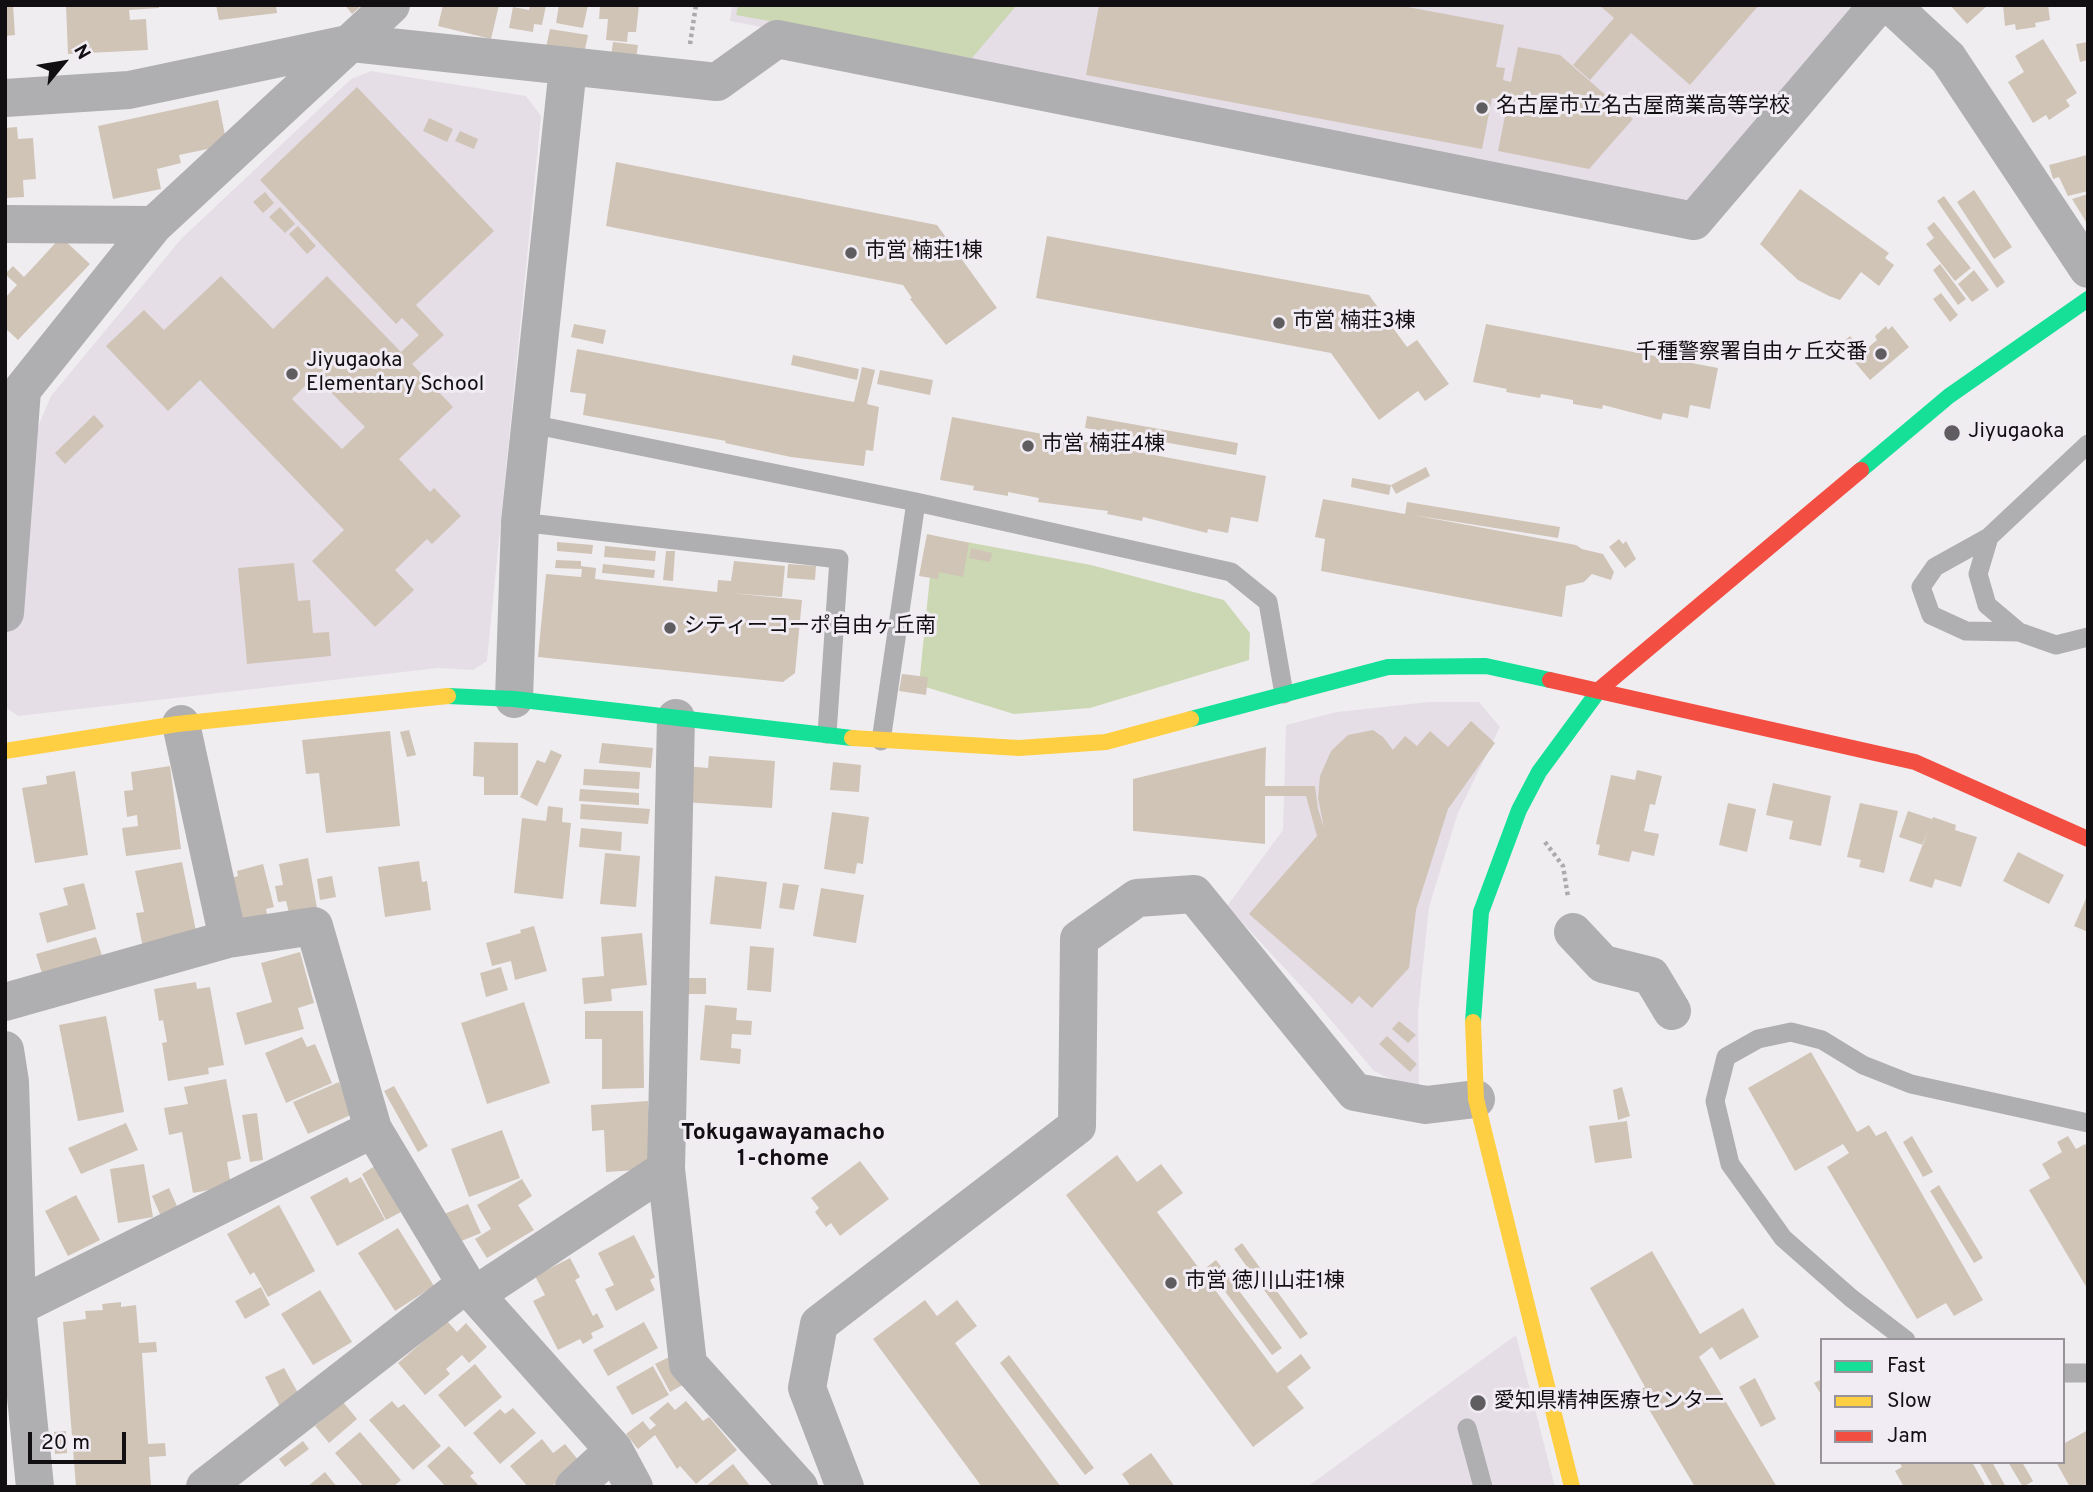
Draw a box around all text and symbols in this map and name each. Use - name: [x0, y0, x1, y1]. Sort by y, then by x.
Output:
- north arrow: [28, 28, 98, 98]
- text: N: [67, 41, 95, 64]
- place label: 名古屋市立名古屋商業高等学校: [1496, 95, 1790, 121]
- marker: 名古屋市立名古屋商業高等学校: [1474, 100, 1490, 116]
- place label: 市営 楠荘1棟: [865, 240, 983, 266]
- marker: 市営 楠荘1棟: [843, 245, 859, 261]
- place label: 市営 楠荘3棟: [1293, 310, 1416, 336]
- marker: 市営 楠荘3棟: [1271, 315, 1287, 331]
- place label: 千種警察署自由ヶ丘交番: [1636, 341, 1867, 367]
- marker: 千種警察署自由ヶ丘交番: [1873, 346, 1889, 362]
- place label: Jiyugaoka Elementary School: [306, 349, 484, 399]
- marker: Jiyugaoka Elementary School: [284, 366, 300, 382]
- place label: Jiyugaoka: [1968, 420, 2064, 446]
- marker: Jiyugaoka: [1942, 423, 1962, 443]
- place label: 市営 楠荘4棟: [1042, 433, 1165, 459]
- marker: 市営 楠荘4棟: [1020, 438, 1036, 454]
- place label: シティーコーポ自由ヶ丘南: [684, 615, 936, 641]
- marker: シティーコーポ自由ヶ丘南: [662, 620, 678, 636]
- district label: Tokugawayamacho 1-chome: [681, 1120, 885, 1174]
- place label: 市営 徳川山荘1棟: [1185, 1270, 1345, 1296]
- marker: 市営 徳川山荘1棟: [1163, 1275, 1179, 1291]
- legend: [1820, 1338, 2065, 1464]
- text: Fast: [1887, 1353, 1926, 1380]
- text: Slow: [1887, 1388, 1932, 1415]
- place label: 愛知県精神医療センター: [1494, 1390, 1725, 1416]
- marker: 愛知県精神医療センター: [1468, 1393, 1488, 1413]
- scale bar: [32, 1418, 130, 1462]
- text: Jam: [1887, 1423, 1928, 1450]
- text: 20 m: [41, 1430, 90, 1457]

